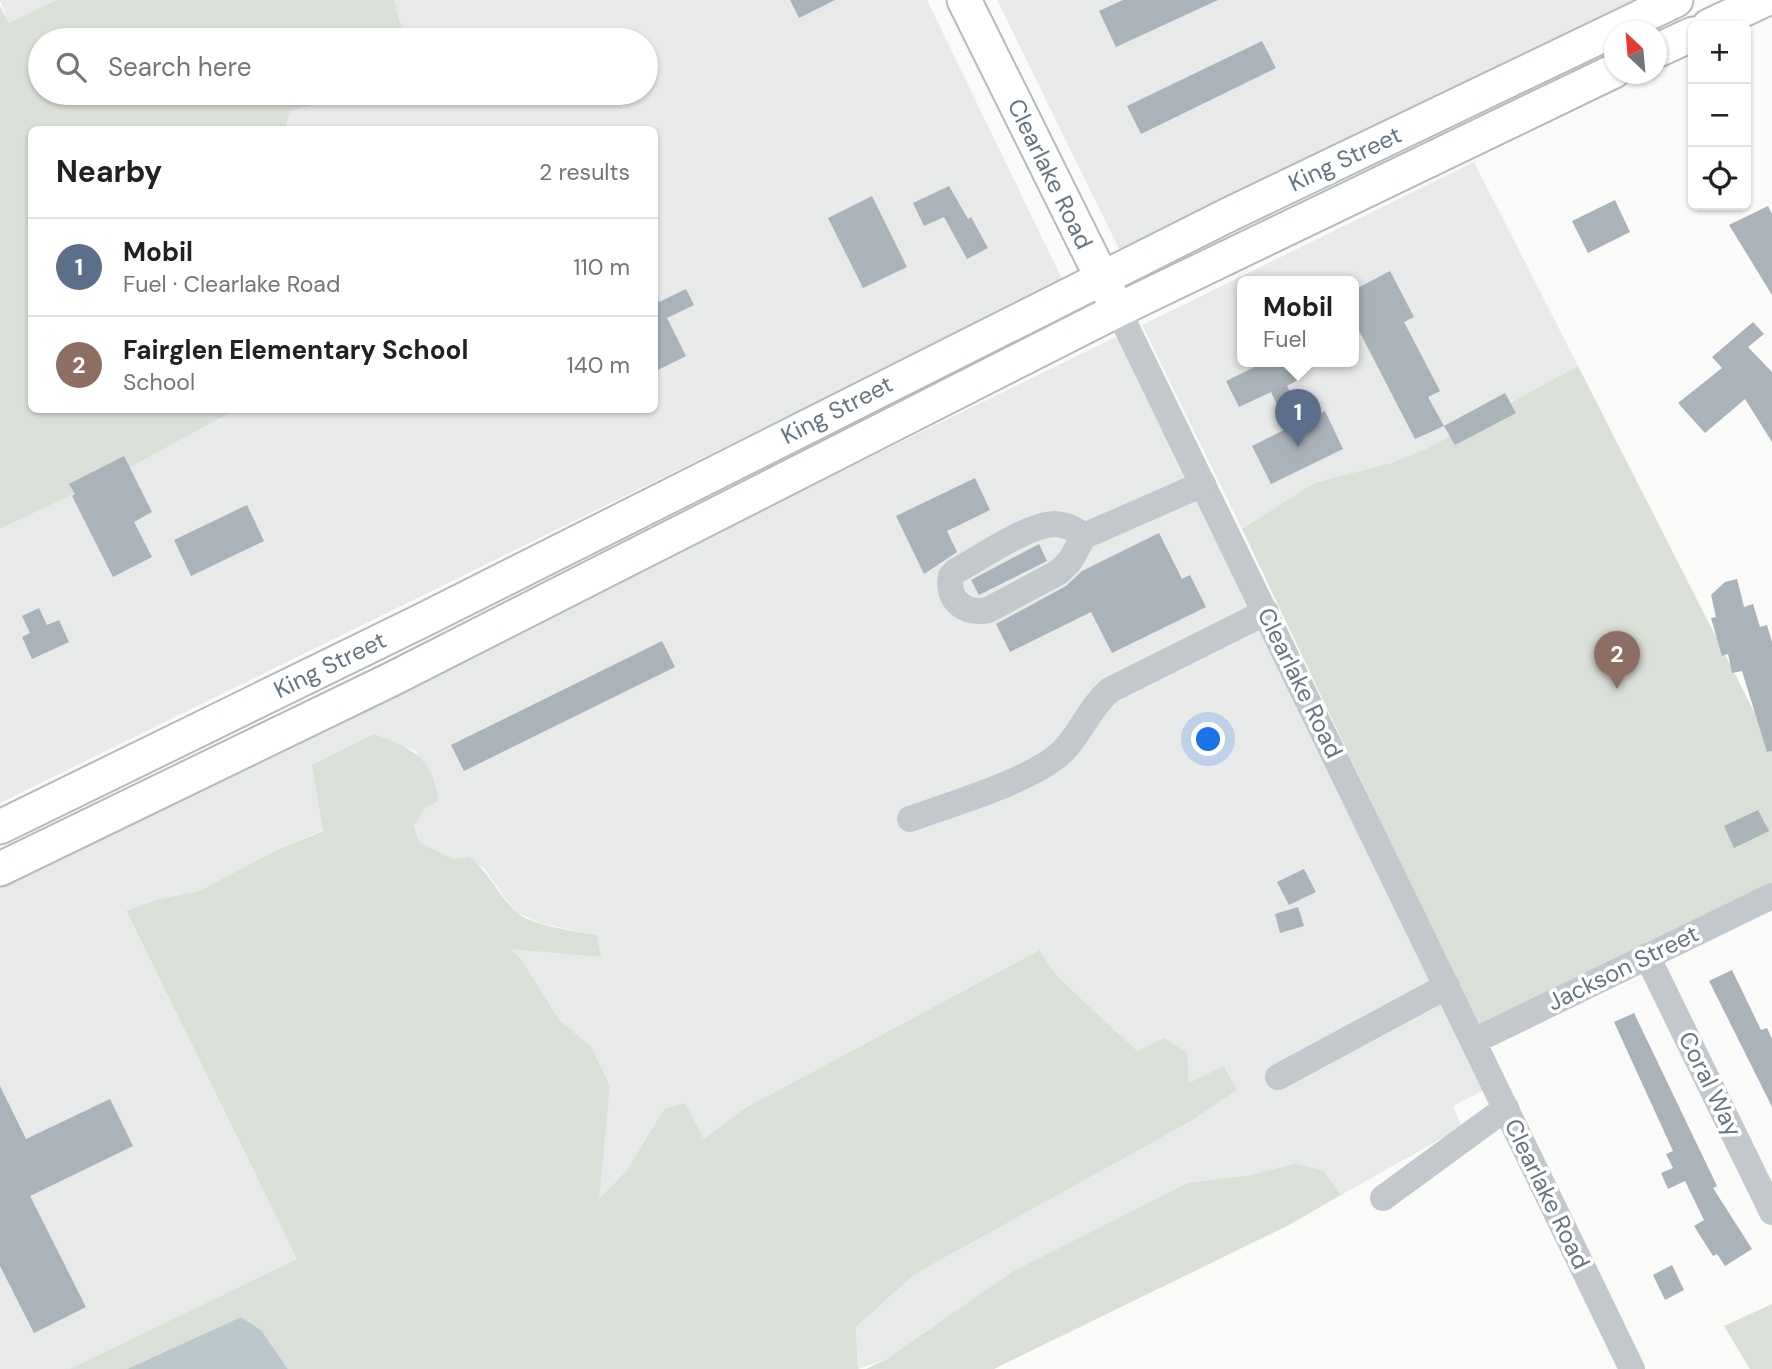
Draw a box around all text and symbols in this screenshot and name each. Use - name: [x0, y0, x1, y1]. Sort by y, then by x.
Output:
- north arrow: [1604, 21, 1667, 84]
- map controls: [1688, 21, 1751, 210]
- button: +: [1688, 21, 1751, 84]
- search box: [28, 28, 658, 105]
- icon: search: [52, 48, 90, 86]
- text: Search here: [108, 50, 251, 84]
- button: −: [1688, 84, 1751, 147]
- street label: Clearlake Road: [1001, 93, 1100, 254]
- street label: King Street: [1283, 119, 1406, 198]
- button: locate: [1688, 147, 1751, 210]
- text: Nearby: [56, 152, 162, 191]
- text: 2 results: [539, 157, 630, 187]
- text: Mobil: [123, 235, 193, 269]
- text: 1: [75, 252, 83, 282]
- text: 110 m: [573, 252, 630, 282]
- text: Fuel · Clearlake Road: [123, 269, 340, 299]
- popup: [1237, 276, 1359, 367]
- text: Mobil: [1263, 290, 1333, 324]
- text: Fuel: [1263, 324, 1307, 354]
- text: Fairglen Elementary School: [123, 333, 468, 367]
- text: 2: [72, 350, 86, 380]
- text: 140 m: [567, 350, 630, 380]
- text: School: [123, 367, 195, 397]
- street label: King Street: [776, 368, 898, 451]
- pin: 1: [1275, 389, 1321, 447]
- street label: Clearlake Road: [1251, 602, 1350, 763]
- street label: King Street: [268, 624, 391, 705]
- pin: 2: [1594, 631, 1640, 689]
- your location: [1191, 722, 1225, 756]
- street label: Jackson Street: [1542, 918, 1704, 1018]
- street label: Coral Way: [1672, 1026, 1749, 1141]
- street label: Clearlake Road: [1498, 1113, 1597, 1274]

